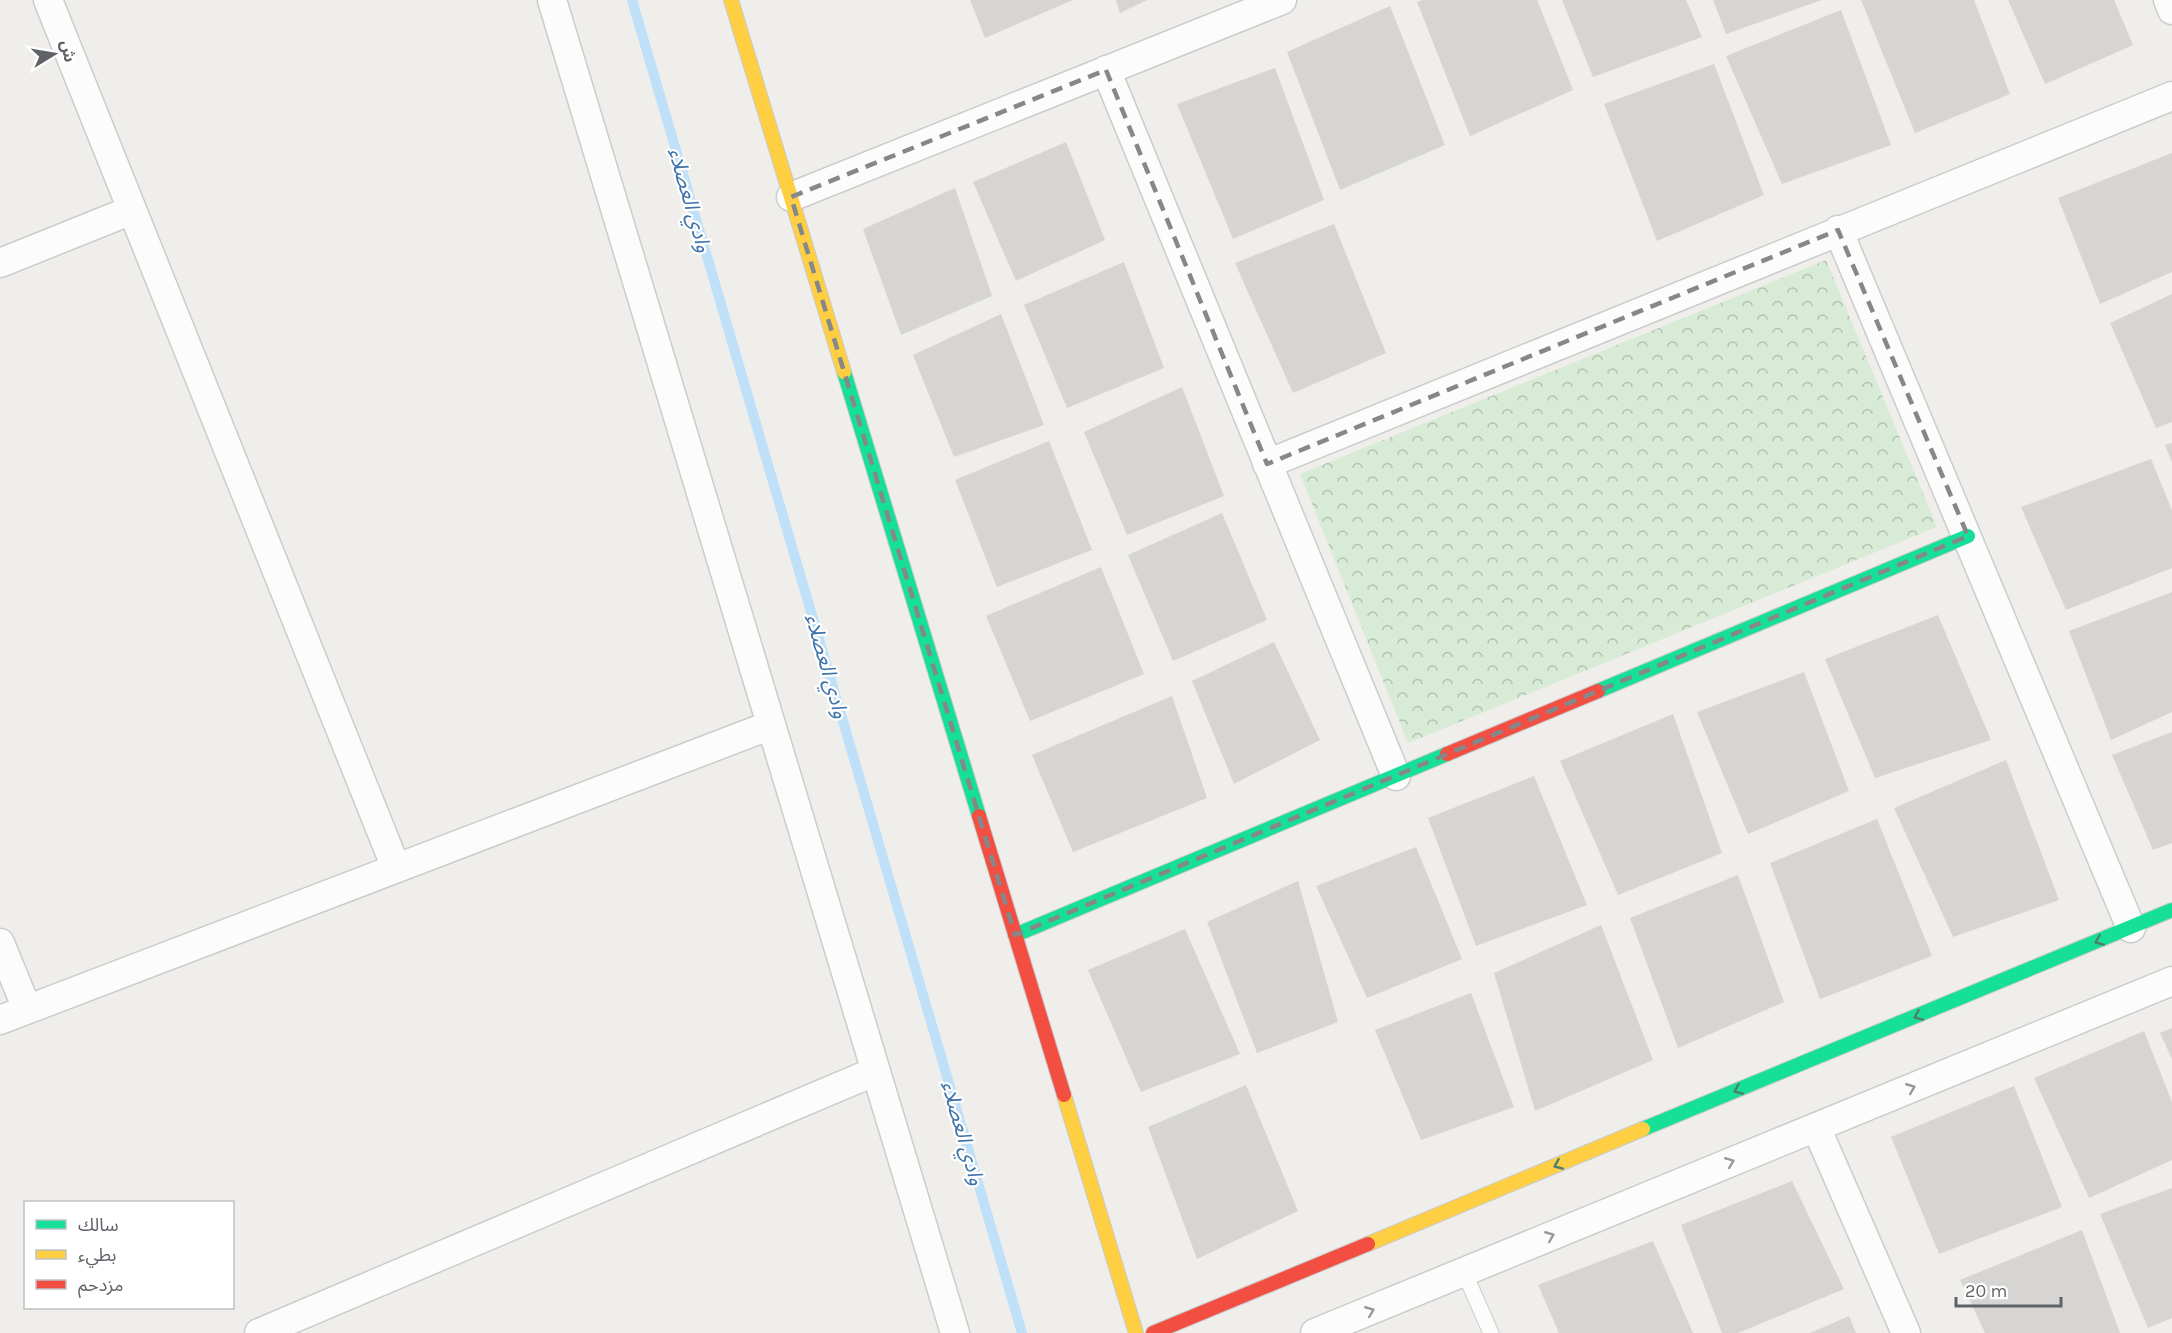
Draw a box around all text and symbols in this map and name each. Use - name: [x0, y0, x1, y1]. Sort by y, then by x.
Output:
- north arrow: [24, 24, 84, 84]
- text: ش: [57, 39, 80, 64]
- water label: وادي العصلاء: [660, 145, 716, 256]
- water label: وادي العصلاء: [797, 611, 853, 722]
- one-way arrow: [2094, 934, 2105, 946]
- one-way arrow: [1914, 1009, 1925, 1021]
- water label: وادي العصلاء: [933, 1078, 989, 1189]
- one-way arrow: [1734, 1083, 1745, 1095]
- one-way arrow: [1904, 1083, 1915, 1095]
- one-way arrow: [1724, 1157, 1735, 1169]
- one-way arrow: [1554, 1158, 1565, 1170]
- legend: [24, 1201, 234, 1309]
- text: سالك: [78, 1214, 119, 1236]
- one-way arrow: [1544, 1231, 1555, 1243]
- text: بطيء: [78, 1244, 116, 1268]
- scale bar: [1956, 1270, 2061, 1308]
- text: مزدحم: [78, 1274, 123, 1298]
- text: 20 m: [1965, 1280, 2007, 1302]
- one-way arrow: [1363, 1306, 1374, 1318]

